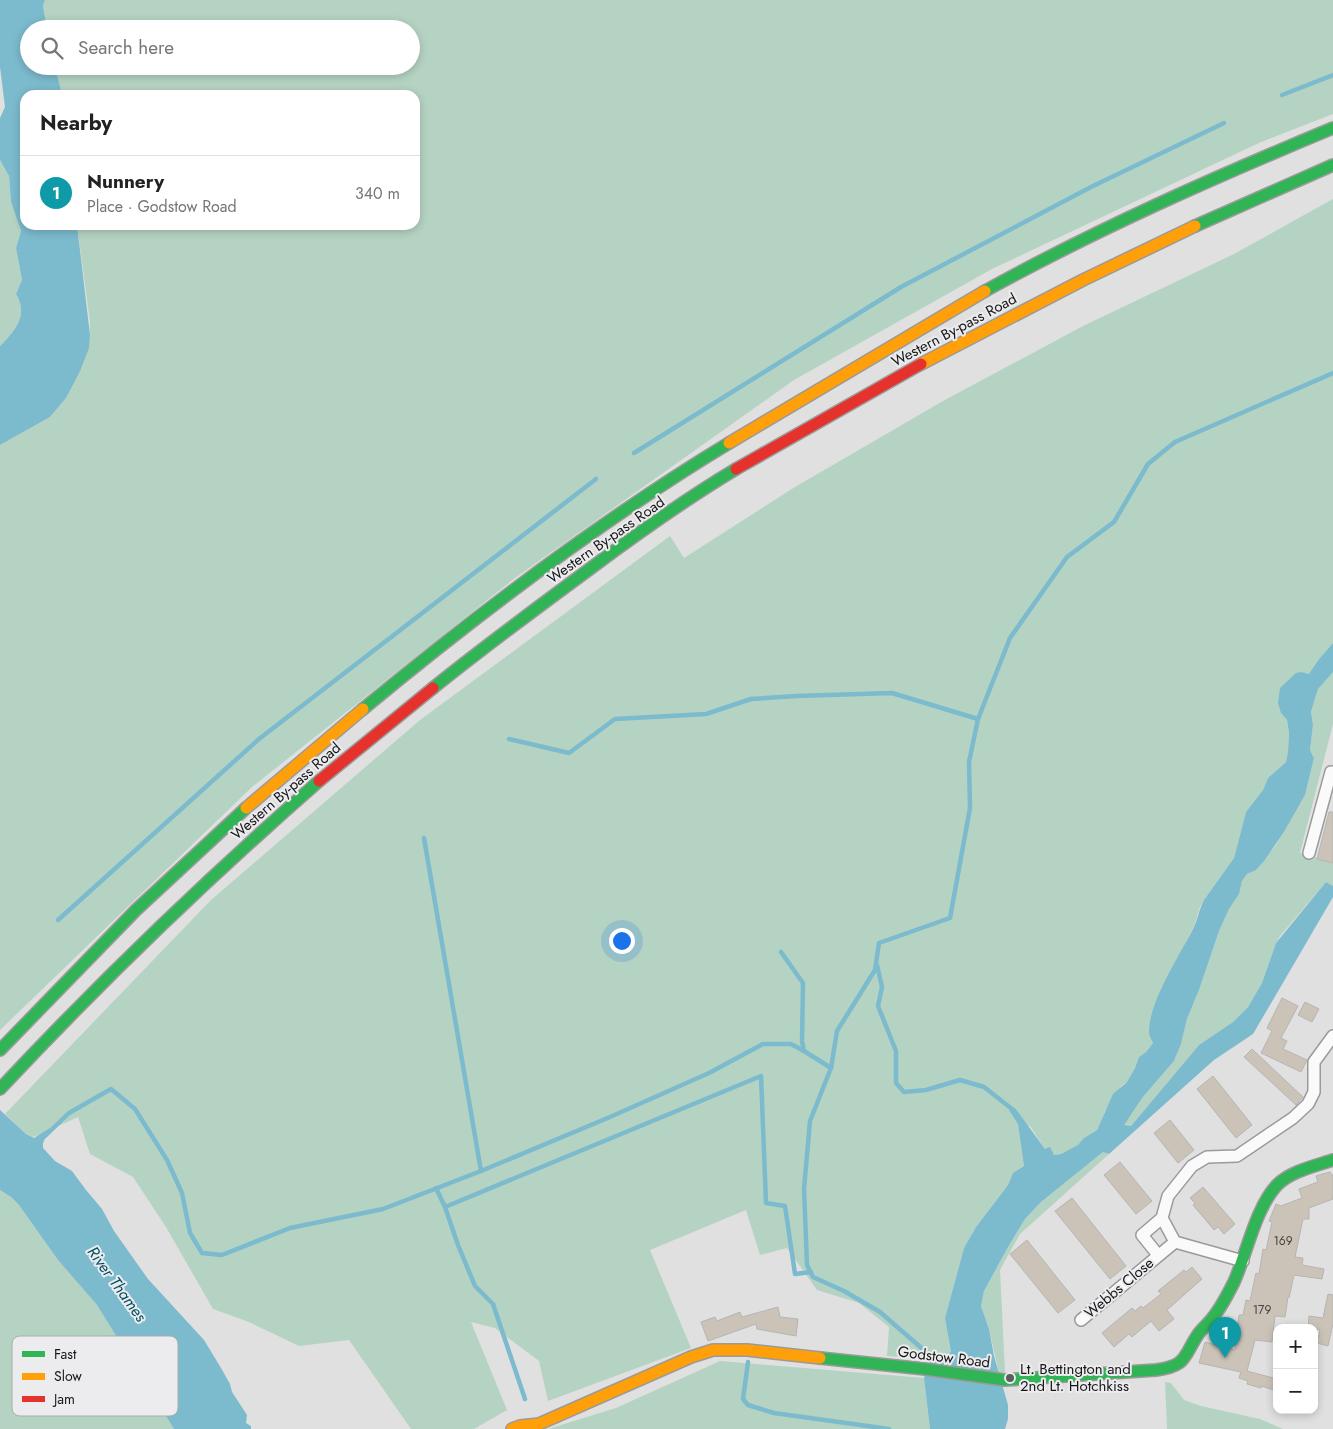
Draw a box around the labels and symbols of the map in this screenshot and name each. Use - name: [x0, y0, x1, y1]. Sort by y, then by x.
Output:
- street label: Western By-pass Road: [887, 288, 1021, 372]
- street label: Western By-pass Road: [543, 491, 669, 589]
- street label: Western By-pass Road: [226, 737, 346, 845]
- your location: [609, 928, 635, 954]
- house number: 169: [1273, 1232, 1293, 1250]
- water label: River Thames: [82, 1242, 153, 1327]
- street label: Webbs Close: [1079, 1252, 1159, 1324]
- house number: 179: [1253, 1301, 1271, 1319]
- pin: 1: [1209, 1317, 1241, 1358]
- legend: [12, 1336, 178, 1416]
- street label: Godstow Road: [896, 1340, 992, 1374]
- text: Fast: [54, 1344, 77, 1364]
- place label: Lt. Bettington and 2nd Lt. Hotchkiss: [1020, 1358, 1131, 1397]
- text: Slow: [54, 1366, 82, 1386]
- marker: Lt. Bettington and 2nd Lt. Hotchkiss: [1004, 1372, 1016, 1384]
- text: Jam: [52, 1389, 75, 1409]

